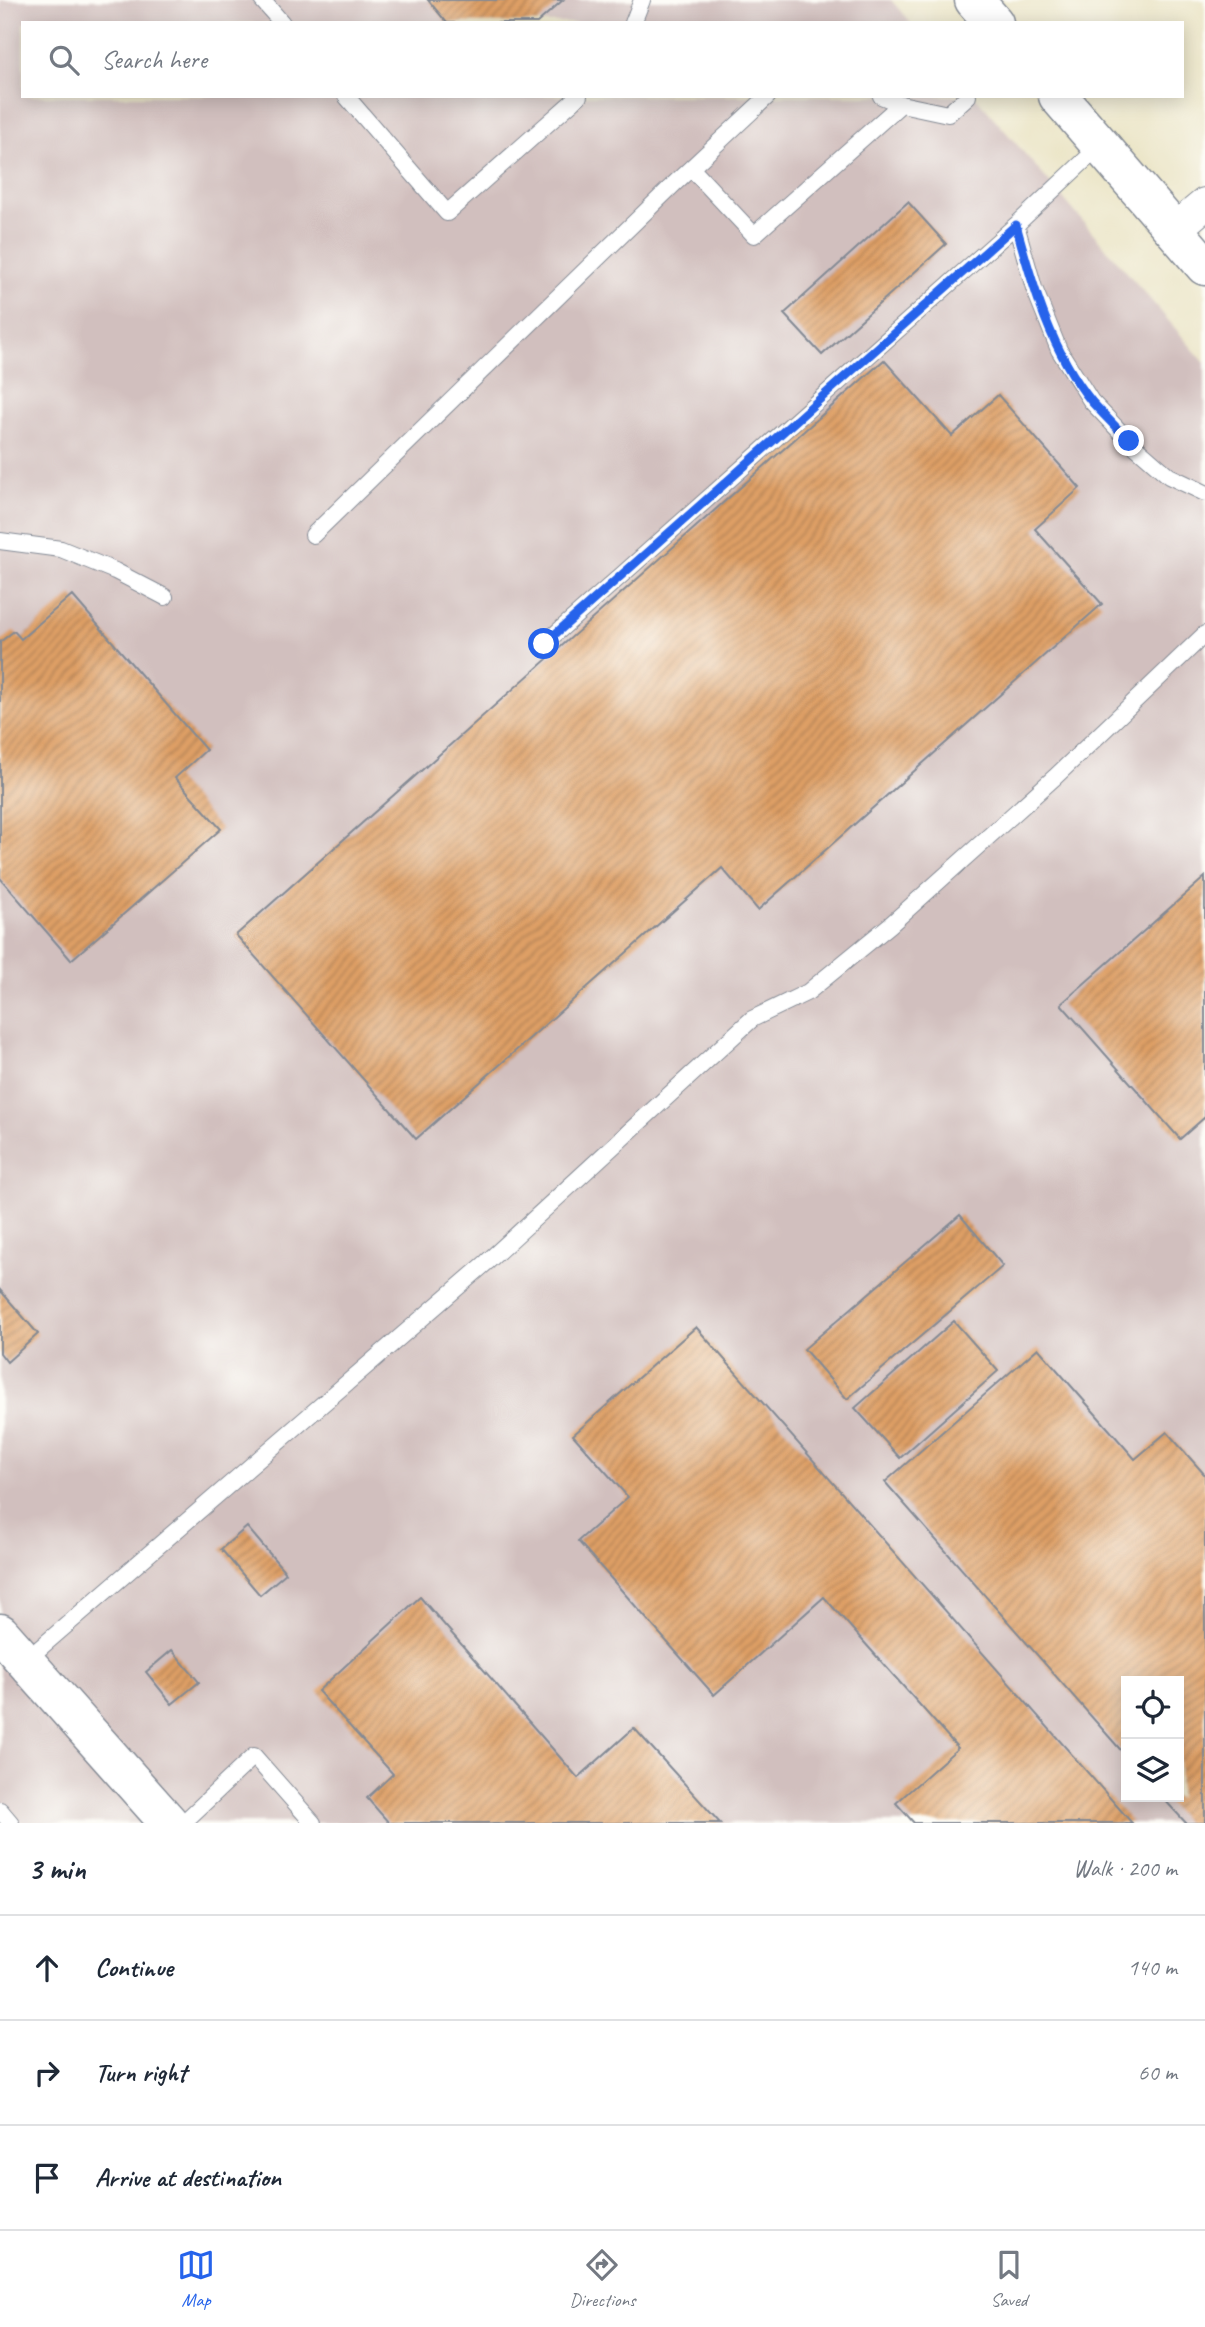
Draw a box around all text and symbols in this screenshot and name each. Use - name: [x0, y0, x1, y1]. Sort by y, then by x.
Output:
- search box: [21, 21, 1184, 98]
- icon: search: [45, 41, 83, 79]
- text: Search here: [101, 43, 207, 76]
- route end: [1113, 425, 1144, 456]
- route start: [528, 628, 559, 659]
- map controls: [1121, 1676, 1184, 1802]
- button: locate: [1121, 1676, 1184, 1739]
- button: layers: [1121, 1739, 1184, 1802]
- text: 3 min: [28, 1850, 85, 1888]
- text: Walk · 200 m: [1073, 1854, 1177, 1883]
- icon: ahead: [28, 1949, 66, 1987]
- text: Continue: [95, 1951, 173, 1984]
- text: 140 m: [1128, 1953, 1177, 1982]
- icon: right: [28, 2054, 66, 2092]
- text: Turn right: [95, 2056, 186, 2089]
- text: 60 m: [1138, 2058, 1177, 2087]
- icon: arrive: [28, 2159, 66, 2197]
- text: Arrive at destination: [95, 2161, 281, 2194]
- tab: Map: [177, 2246, 215, 2312]
- tab: Directions: [569, 2246, 636, 2312]
- tab: Saved: [990, 2246, 1028, 2312]

